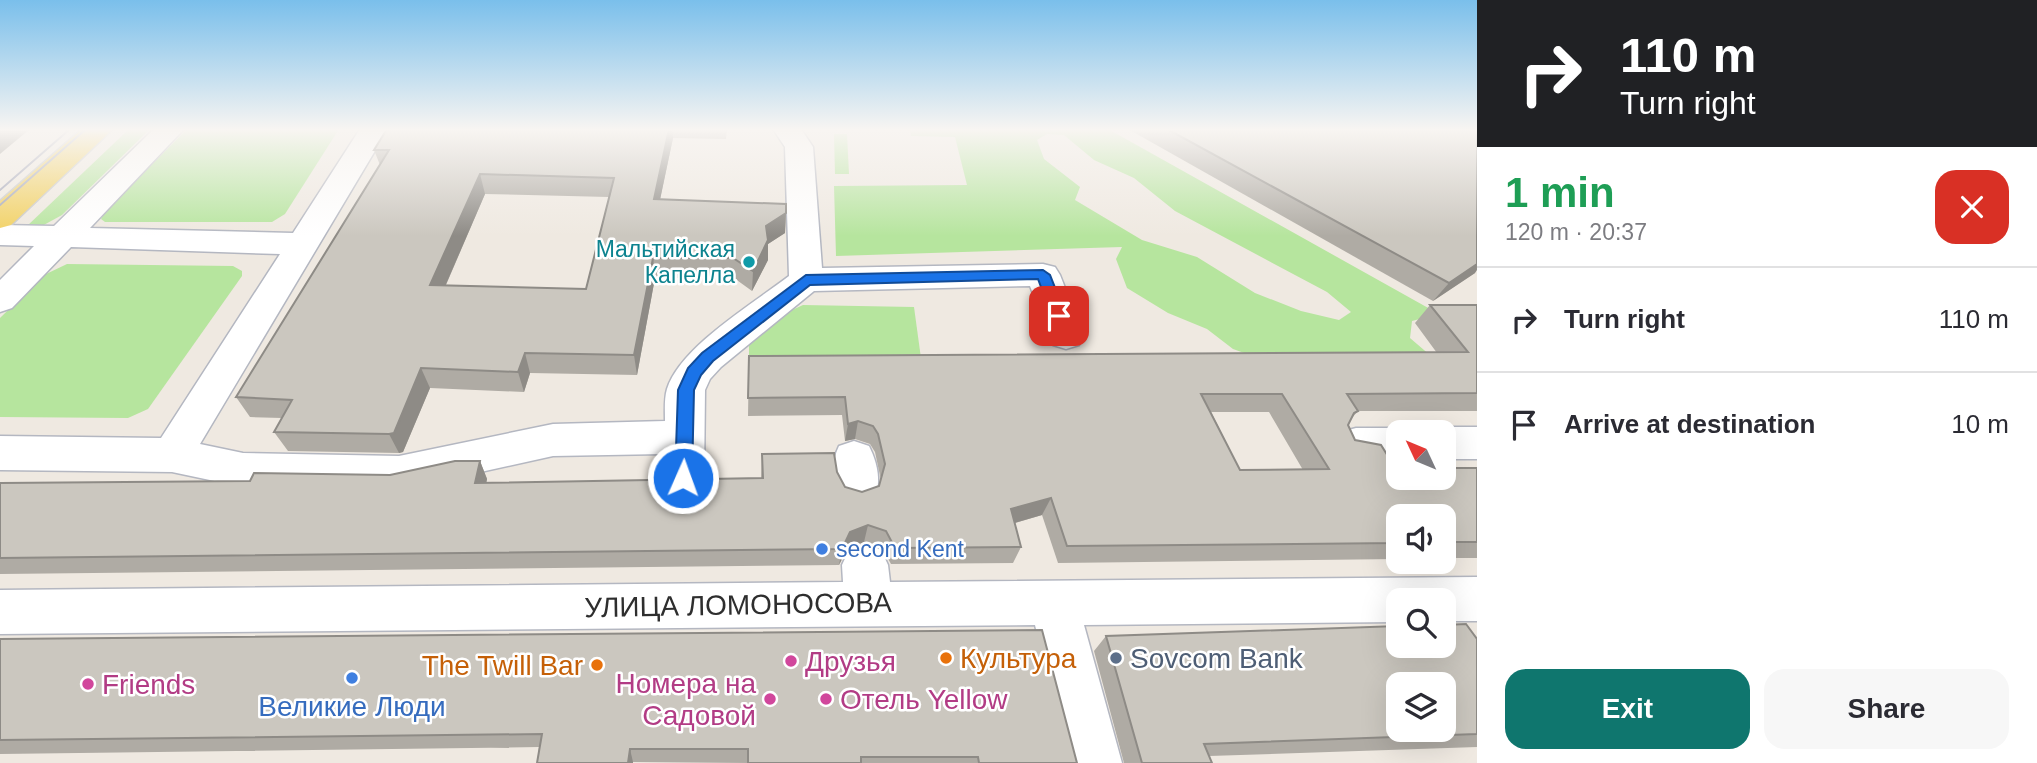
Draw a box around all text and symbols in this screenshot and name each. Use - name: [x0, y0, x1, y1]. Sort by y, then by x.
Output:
- icon: right: [1505, 28, 1596, 119]
- text: 110 m: [1620, 28, 1756, 82]
- text: Turn right: [1620, 85, 1756, 121]
- text: 1 min: [1505, 169, 1615, 216]
- button: close: [1935, 170, 2009, 244]
- text: 120 m · 20:37: [1505, 219, 1647, 245]
- place label: Мальтийская Капелла: [596, 236, 735, 288]
- marker: Мальтийская Капелла: [741, 254, 757, 270]
- pin: [1029, 286, 1089, 346]
- icon: arrive: [1040, 297, 1078, 335]
- icon: right: [1505, 301, 1543, 339]
- text: Turn right: [1564, 304, 1685, 334]
- text: 110 m: [1939, 304, 2009, 334]
- icon: arrive: [1505, 406, 1543, 444]
- text: Arrive at destination: [1564, 409, 1815, 439]
- text: 10 m: [1951, 409, 2009, 439]
- north arrow: [1386, 420, 1456, 490]
- map controls: [1386, 420, 1456, 742]
- position arrow: [646, 441, 720, 515]
- button: sound: [1386, 504, 1456, 574]
- place label: second Kent: [836, 536, 964, 562]
- marker: second Kent: [814, 541, 830, 557]
- street label: УЛИЦА ЛОМОНОСОВА: [584, 587, 892, 623]
- button: search: [1386, 588, 1456, 658]
- place label: Культура: [960, 643, 1077, 674]
- place label: Sovcom Bank: [1130, 643, 1304, 674]
- place label: Друзья: [805, 646, 896, 677]
- place label: The Twill Bar: [422, 650, 583, 681]
- marker: Культура: [938, 650, 954, 666]
- marker: Sovcom Bank: [1108, 650, 1124, 666]
- marker: Друзья: [783, 653, 799, 669]
- marker: The Twill Bar: [589, 657, 605, 673]
- place label: Номера на Садовой: [615, 668, 756, 731]
- place label: Friends: [102, 669, 195, 700]
- button: Exit: [1505, 669, 1750, 749]
- button: Share: [1764, 669, 2009, 749]
- marker: Великие Люди: [344, 670, 360, 686]
- button: layers: [1386, 672, 1456, 742]
- marker: Friends: [80, 676, 96, 692]
- place label: Отель Yellow: [840, 684, 1008, 715]
- place label: Великие Люди: [258, 691, 446, 722]
- marker: Номера на Садовой: [762, 691, 778, 707]
- marker: Отель Yellow: [818, 691, 834, 707]

